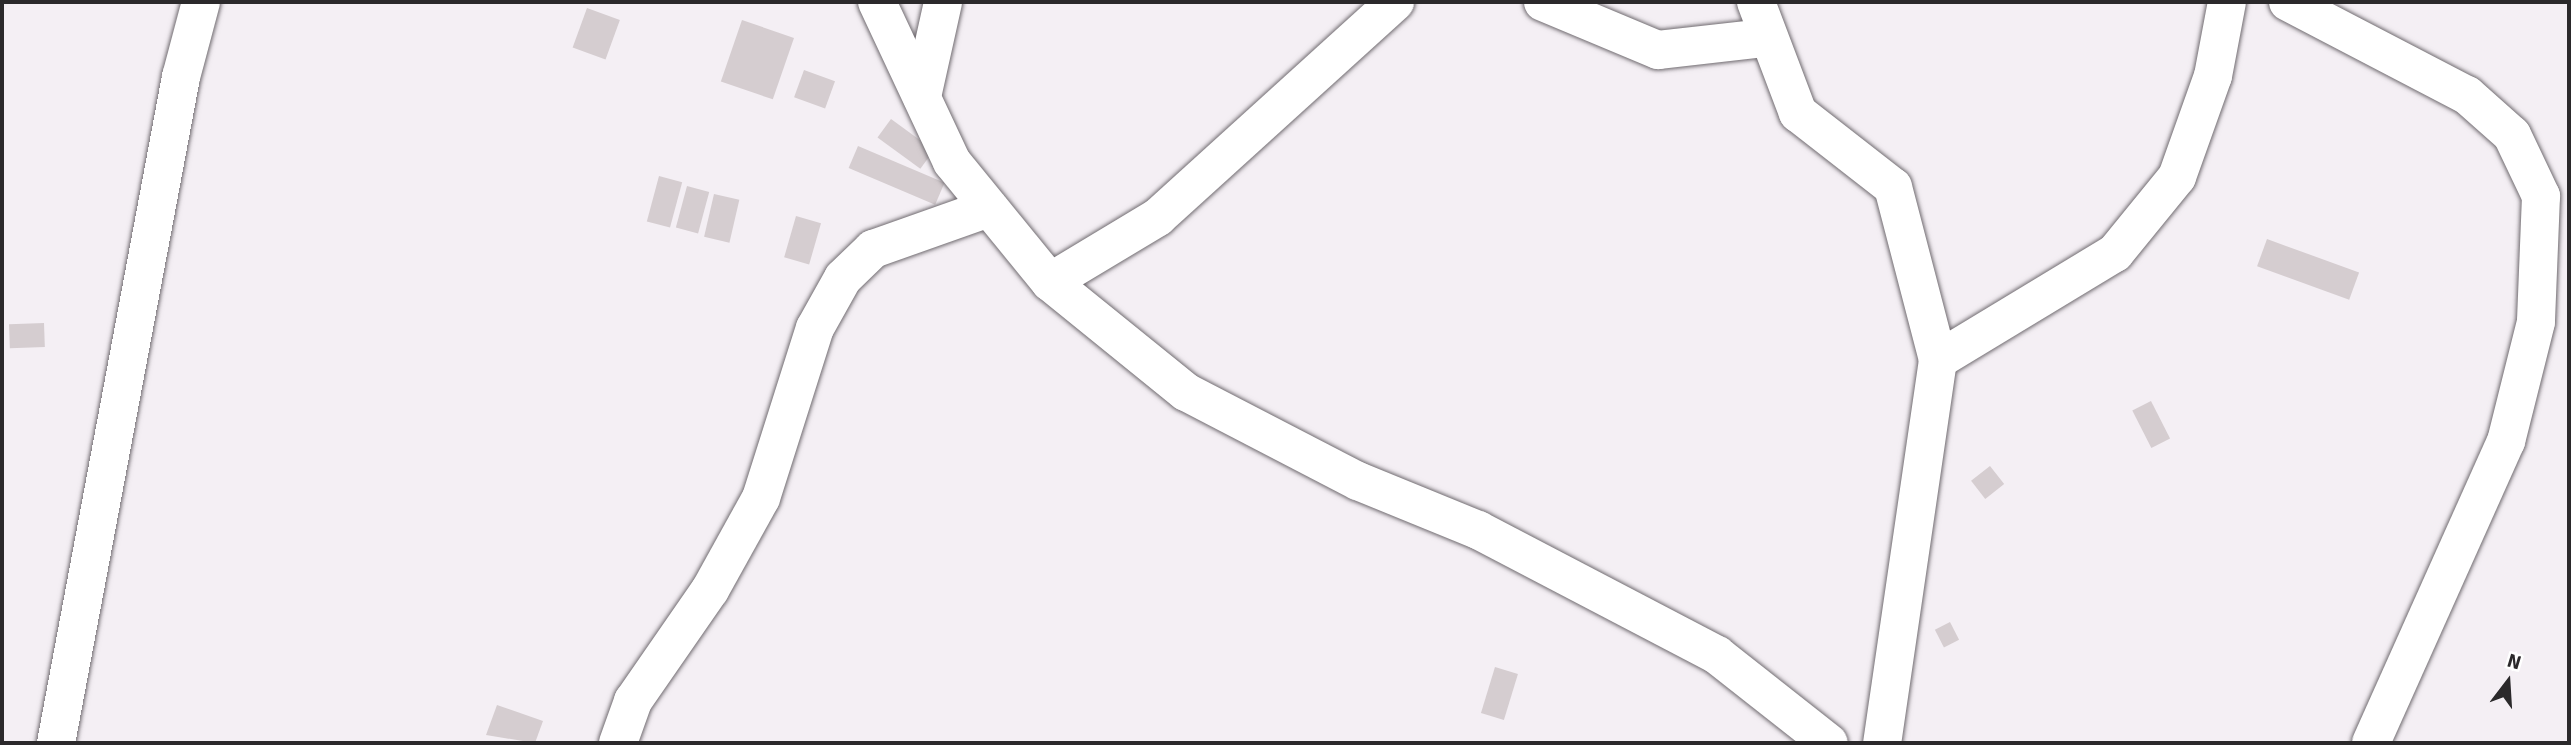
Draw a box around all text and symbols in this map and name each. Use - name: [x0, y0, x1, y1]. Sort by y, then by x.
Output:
- north arrow: [2473, 647, 2543, 717]
- text: N: [2504, 649, 2524, 675]

